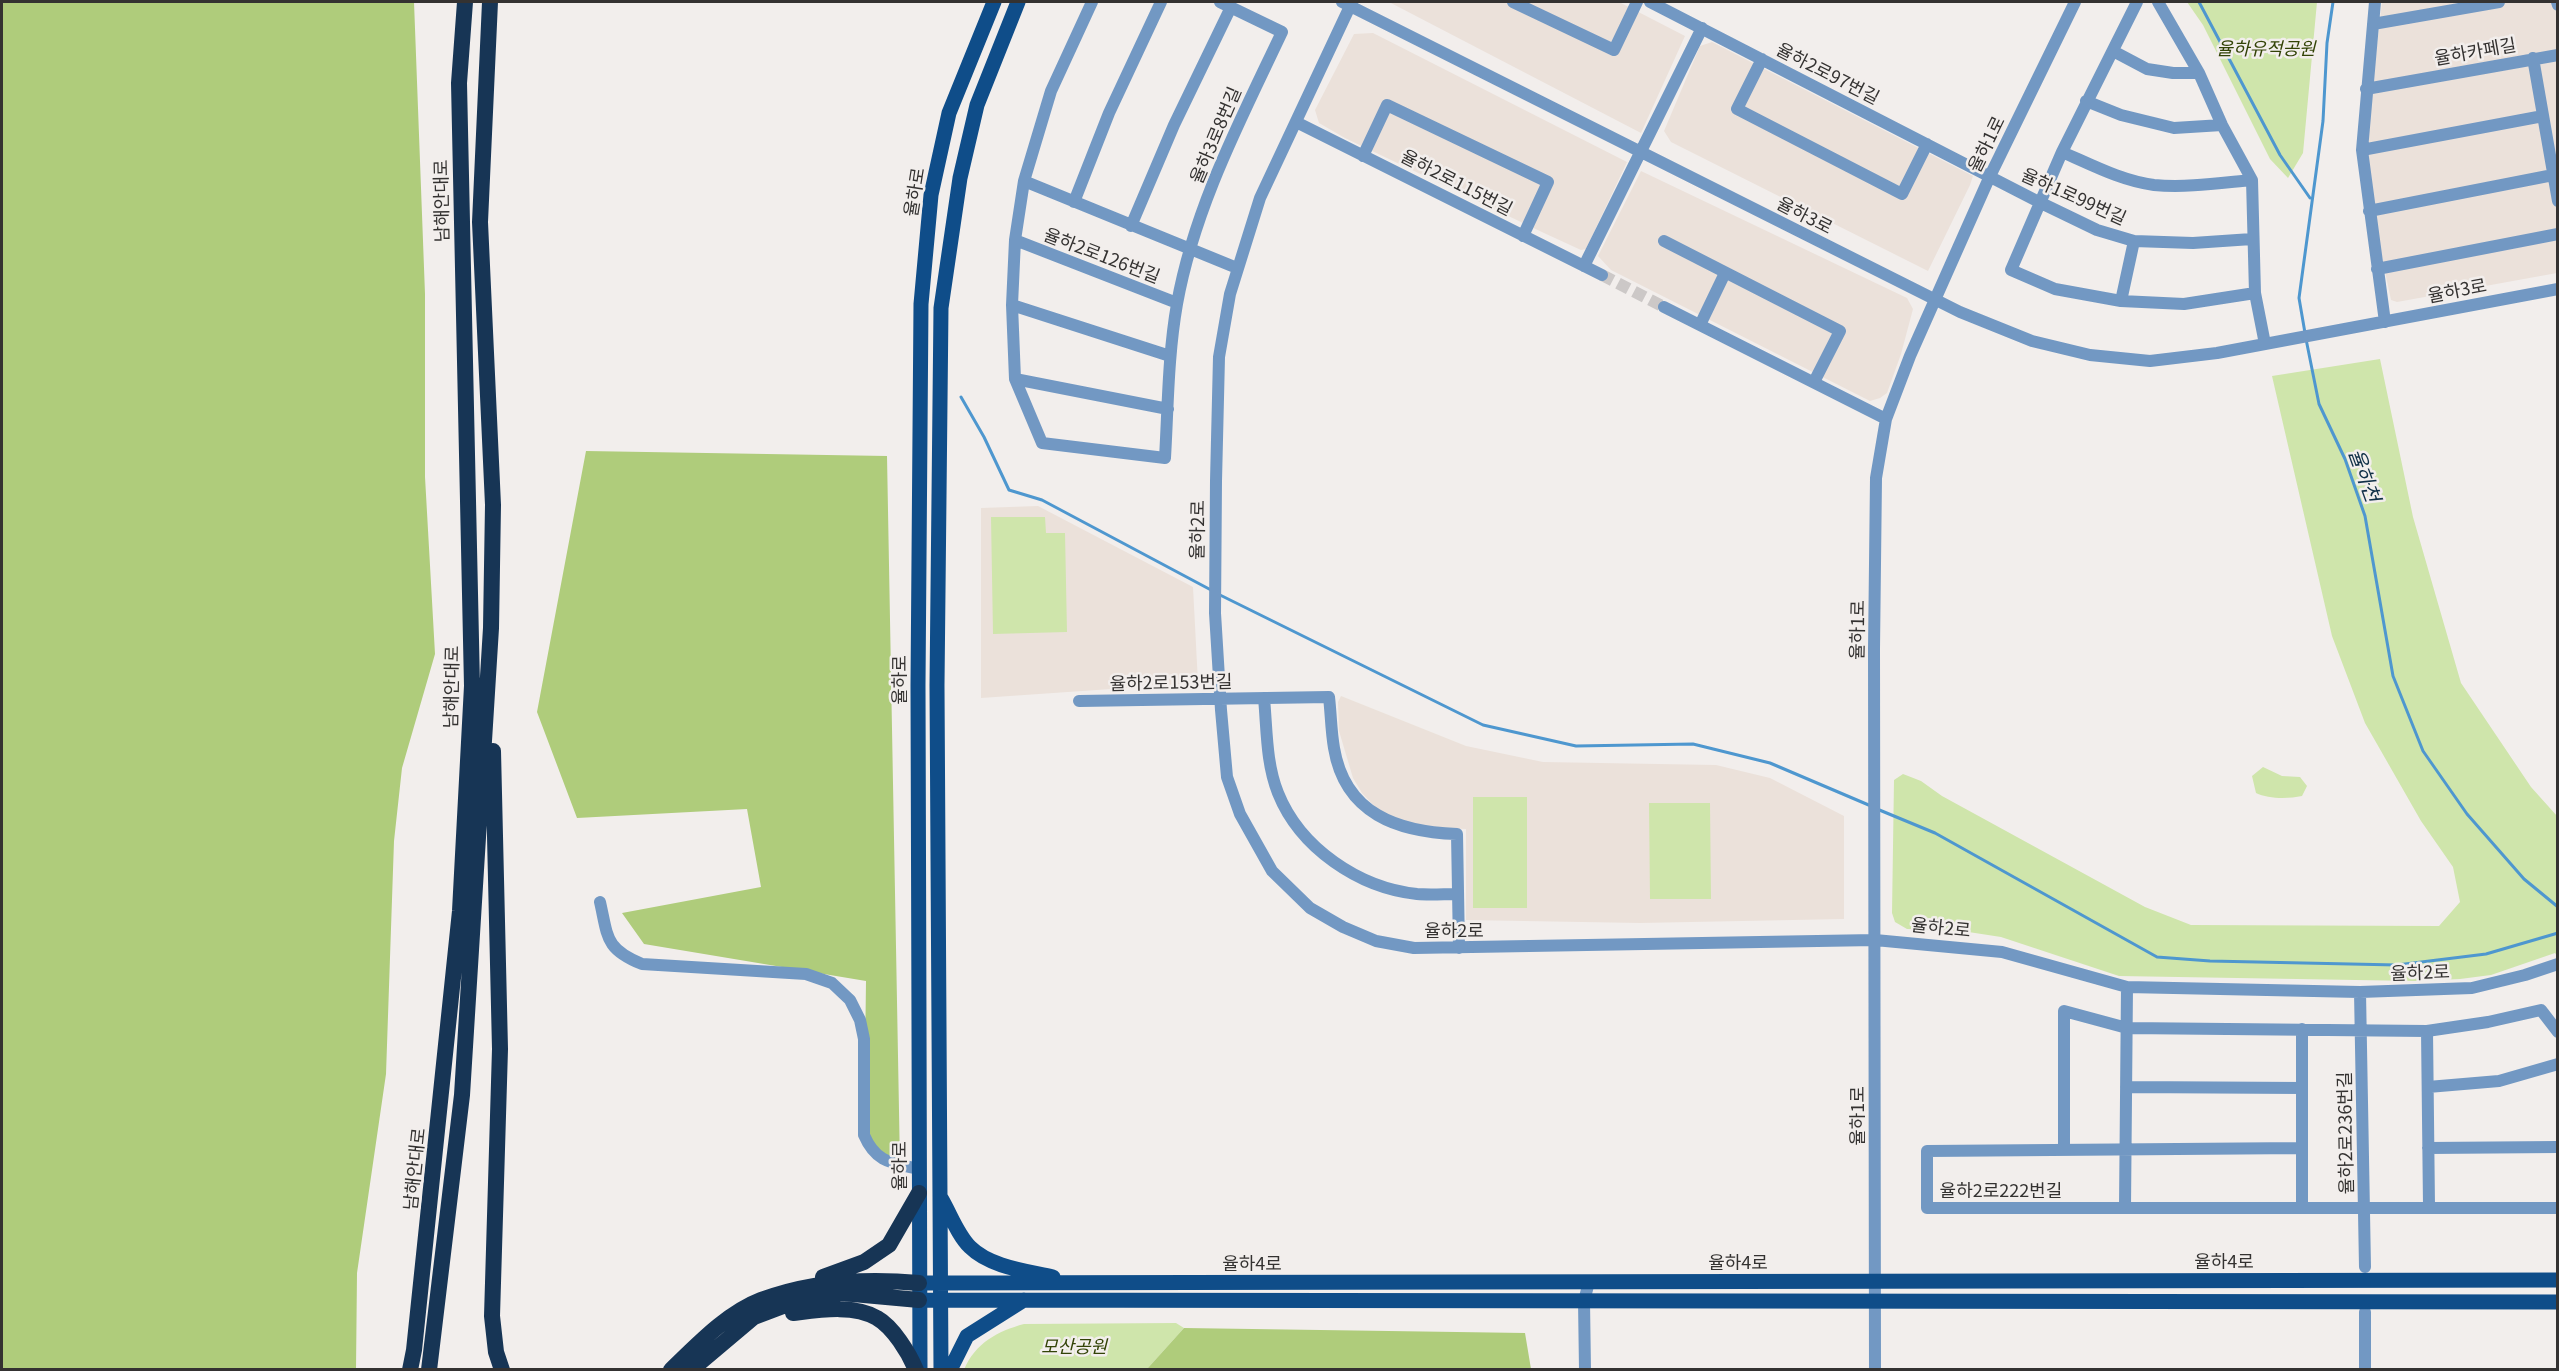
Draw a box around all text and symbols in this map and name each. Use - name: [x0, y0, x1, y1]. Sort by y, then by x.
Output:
- street label: 율하카페길: [2432, 33, 2518, 69]
- park label: 율하유적공원: [2216, 37, 2316, 59]
- street label: 율하2로97번길: [1773, 38, 1883, 108]
- street label: 율하3로8번길: [1185, 83, 1245, 187]
- street label: 율하1로: [1963, 112, 2009, 176]
- street label: 율하2로115번길: [1397, 145, 1517, 219]
- street label: 남해안대로: [429, 159, 453, 243]
- street label: 율하1로99번길: [2018, 163, 2130, 229]
- street label: 율하로: [899, 166, 929, 218]
- street label: 율하3로: [1774, 192, 1836, 238]
- street label: 율하2로126번길: [1041, 223, 1163, 287]
- street label: 율하3로: [2426, 274, 2488, 306]
- water label: 율하천: [2344, 445, 2386, 505]
- street label: 율하2로: [1186, 500, 1208, 560]
- street label: 율하1로: [1846, 600, 1868, 660]
- street label: 남해안대로: [439, 645, 463, 729]
- street label: 율하로: [888, 655, 910, 705]
- street label: 율하2로153번길: [1109, 670, 1233, 694]
- street label: 율하2로: [1910, 913, 1972, 941]
- street label: 율하2로: [1424, 919, 1484, 941]
- street label: 율하2로: [2390, 960, 2450, 984]
- street label: 율하2로236번길: [2333, 1071, 2357, 1195]
- street label: 율하1로: [1846, 1086, 1868, 1146]
- street label: 남해안대로: [399, 1127, 429, 1211]
- street label: 율하로: [888, 1141, 910, 1191]
- street label: 율하2로222번길: [1940, 1179, 2062, 1201]
- street label: 율하4로: [2194, 1250, 2254, 1272]
- street label: 율하4로: [1708, 1251, 1768, 1273]
- street label: 율하4로: [1222, 1252, 1282, 1274]
- park label: 모산공원: [1041, 1335, 1107, 1357]

